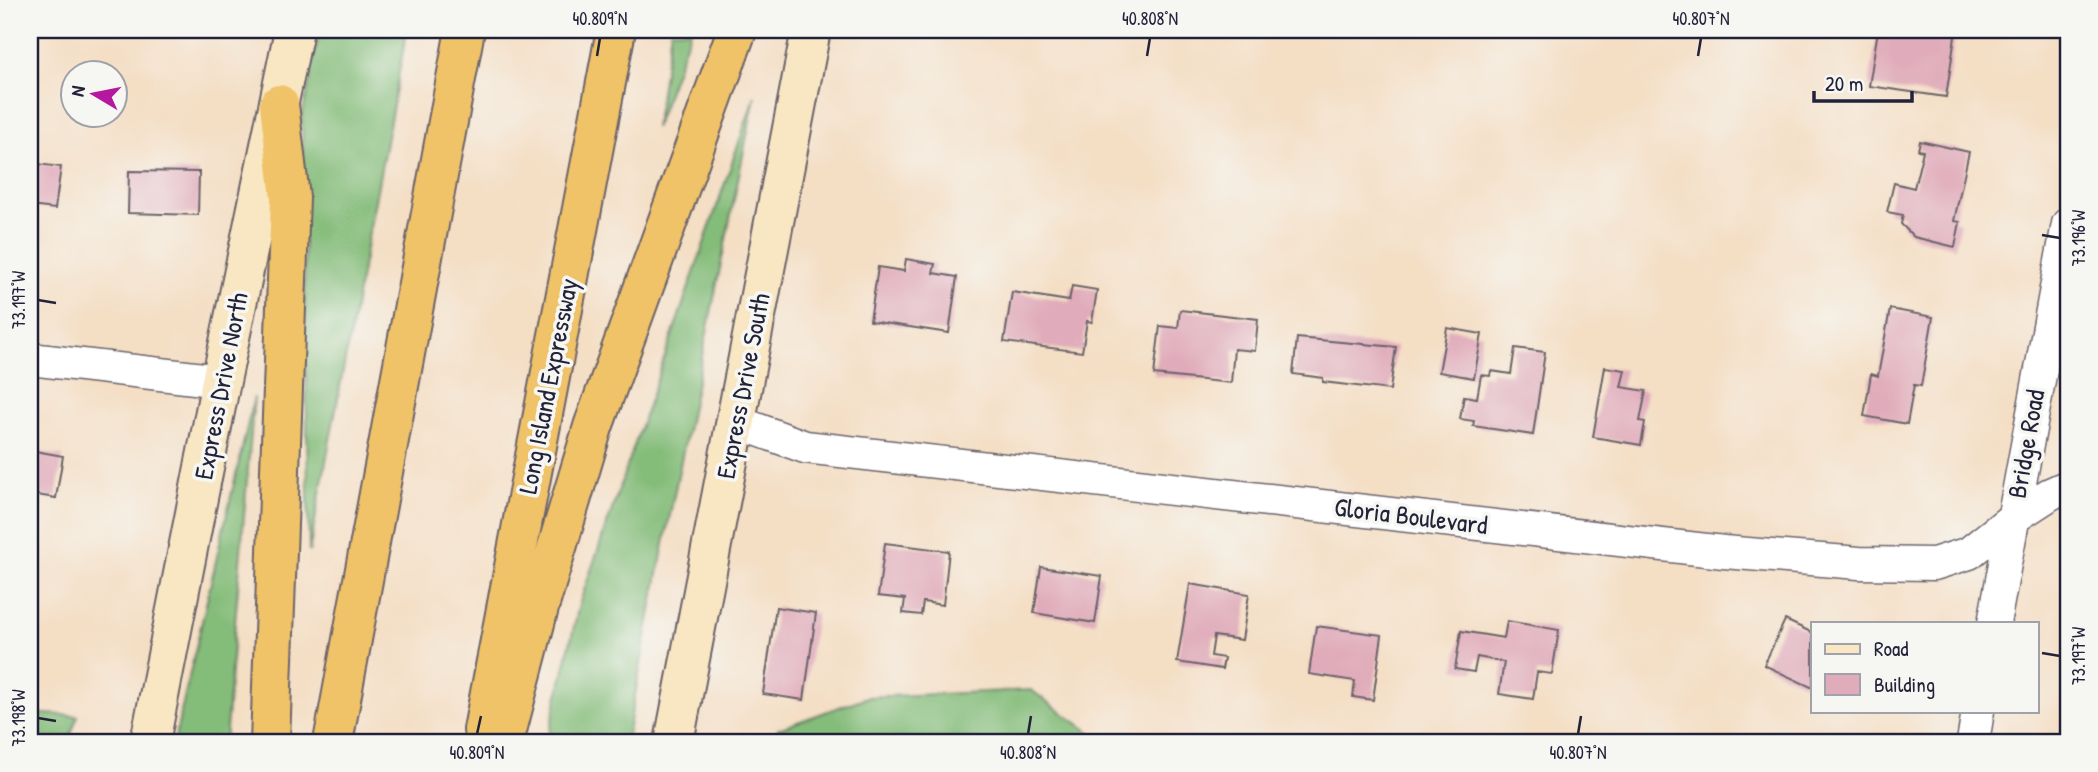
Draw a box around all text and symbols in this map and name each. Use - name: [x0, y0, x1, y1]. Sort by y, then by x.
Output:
- text: 40.809°N: [573, 6, 627, 31]
- text: 40.808°N: [1122, 6, 1178, 31]
- text: 40.807°N: [1672, 6, 1730, 31]
- north arrow: [60, 60, 130, 130]
- scale bar: [1814, 60, 1912, 104]
- text: 20 m: [1825, 69, 1863, 98]
- text: N: [64, 84, 91, 98]
- text: 73.196°W: [2066, 210, 2091, 266]
- text: 73.197°W: [6, 271, 31, 329]
- street label: Long Island Expressway: [509, 275, 586, 496]
- street label: Express Drive North: [185, 289, 256, 482]
- street label: Express Drive South: [707, 290, 778, 482]
- street label: Bridge Road: [1999, 387, 2052, 501]
- street label: Gloria Boulevard: [1333, 489, 1490, 542]
- legend: [1811, 622, 2038, 712]
- text: 73.197°W: [2066, 627, 2091, 685]
- text: Road: [1874, 634, 1908, 663]
- text: Building: [1874, 670, 1935, 699]
- text: 73.198°W: [6, 689, 31, 747]
- text: 40.809°N: [450, 740, 504, 765]
- text: 40.808°N: [1000, 740, 1056, 765]
- text: 40.807°N: [1549, 740, 1607, 765]

